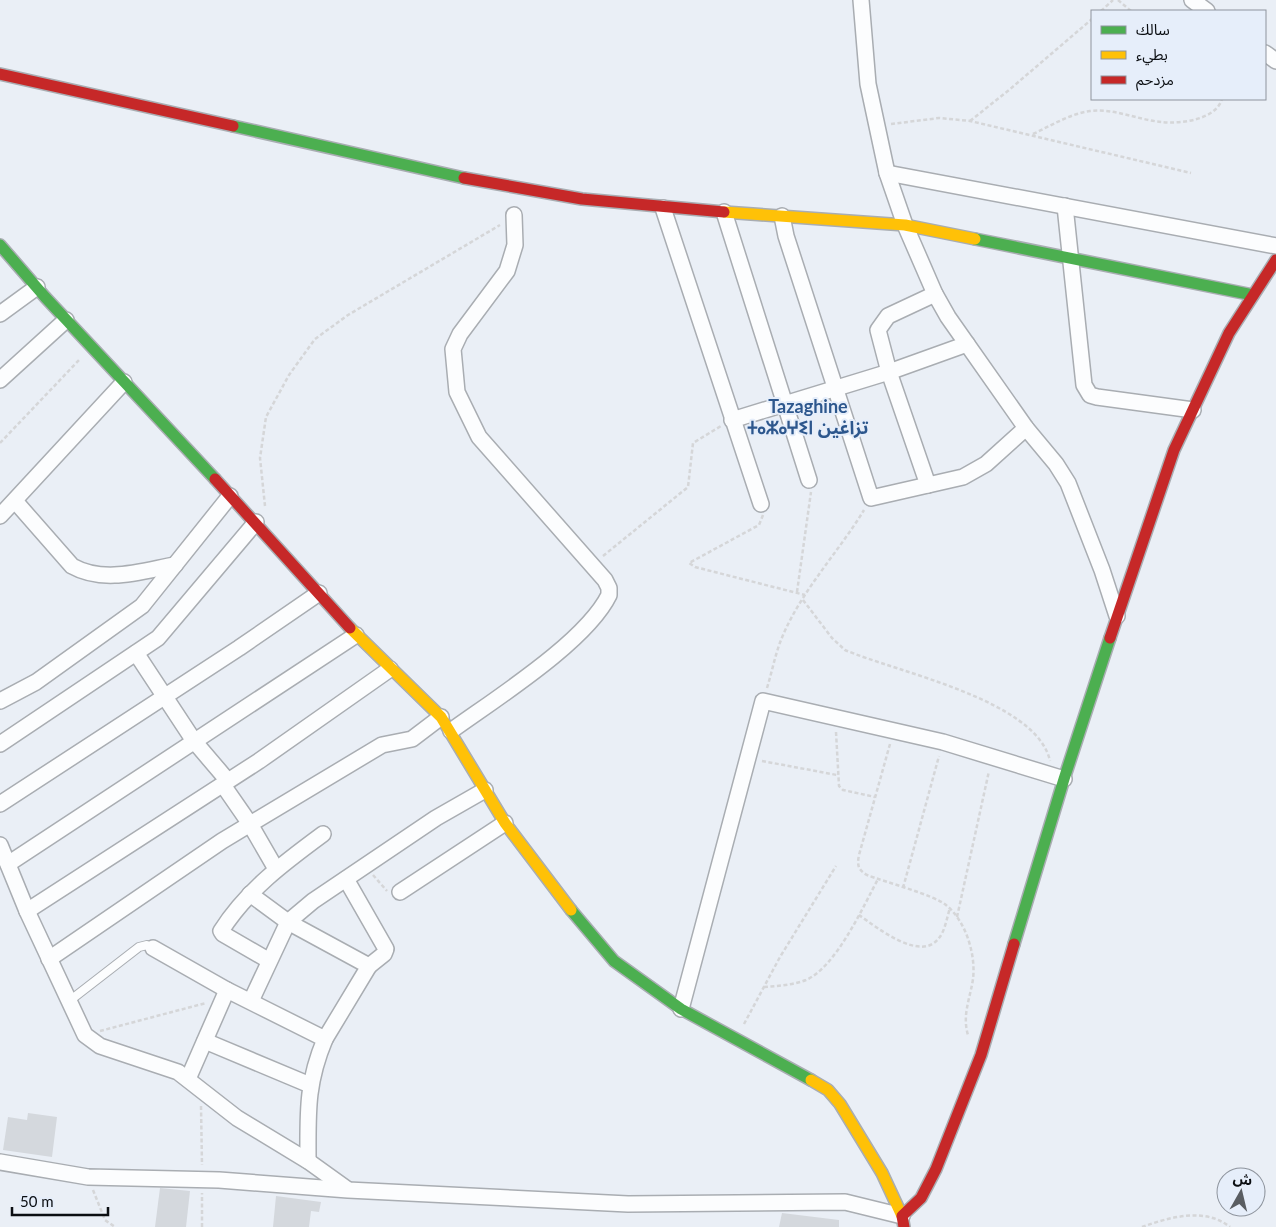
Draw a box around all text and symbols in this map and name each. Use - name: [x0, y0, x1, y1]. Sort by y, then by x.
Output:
- legend: [1091, 10, 1266, 100]
- text: سالك: [1136, 20, 1170, 38]
- text: بطيء: [1136, 45, 1168, 66]
- text: مزدحم: [1136, 70, 1174, 91]
- district label: Tazaghine ⵜⴰⵣⴰⵖⵉⵏ تزاغين: [747, 395, 869, 439]
- north arrow: [1216, 1167, 1266, 1217]
- text: ش: [1232, 1169, 1254, 1188]
- scale bar: [12, 1184, 109, 1216]
- text: 50 m: [20, 1192, 54, 1210]

